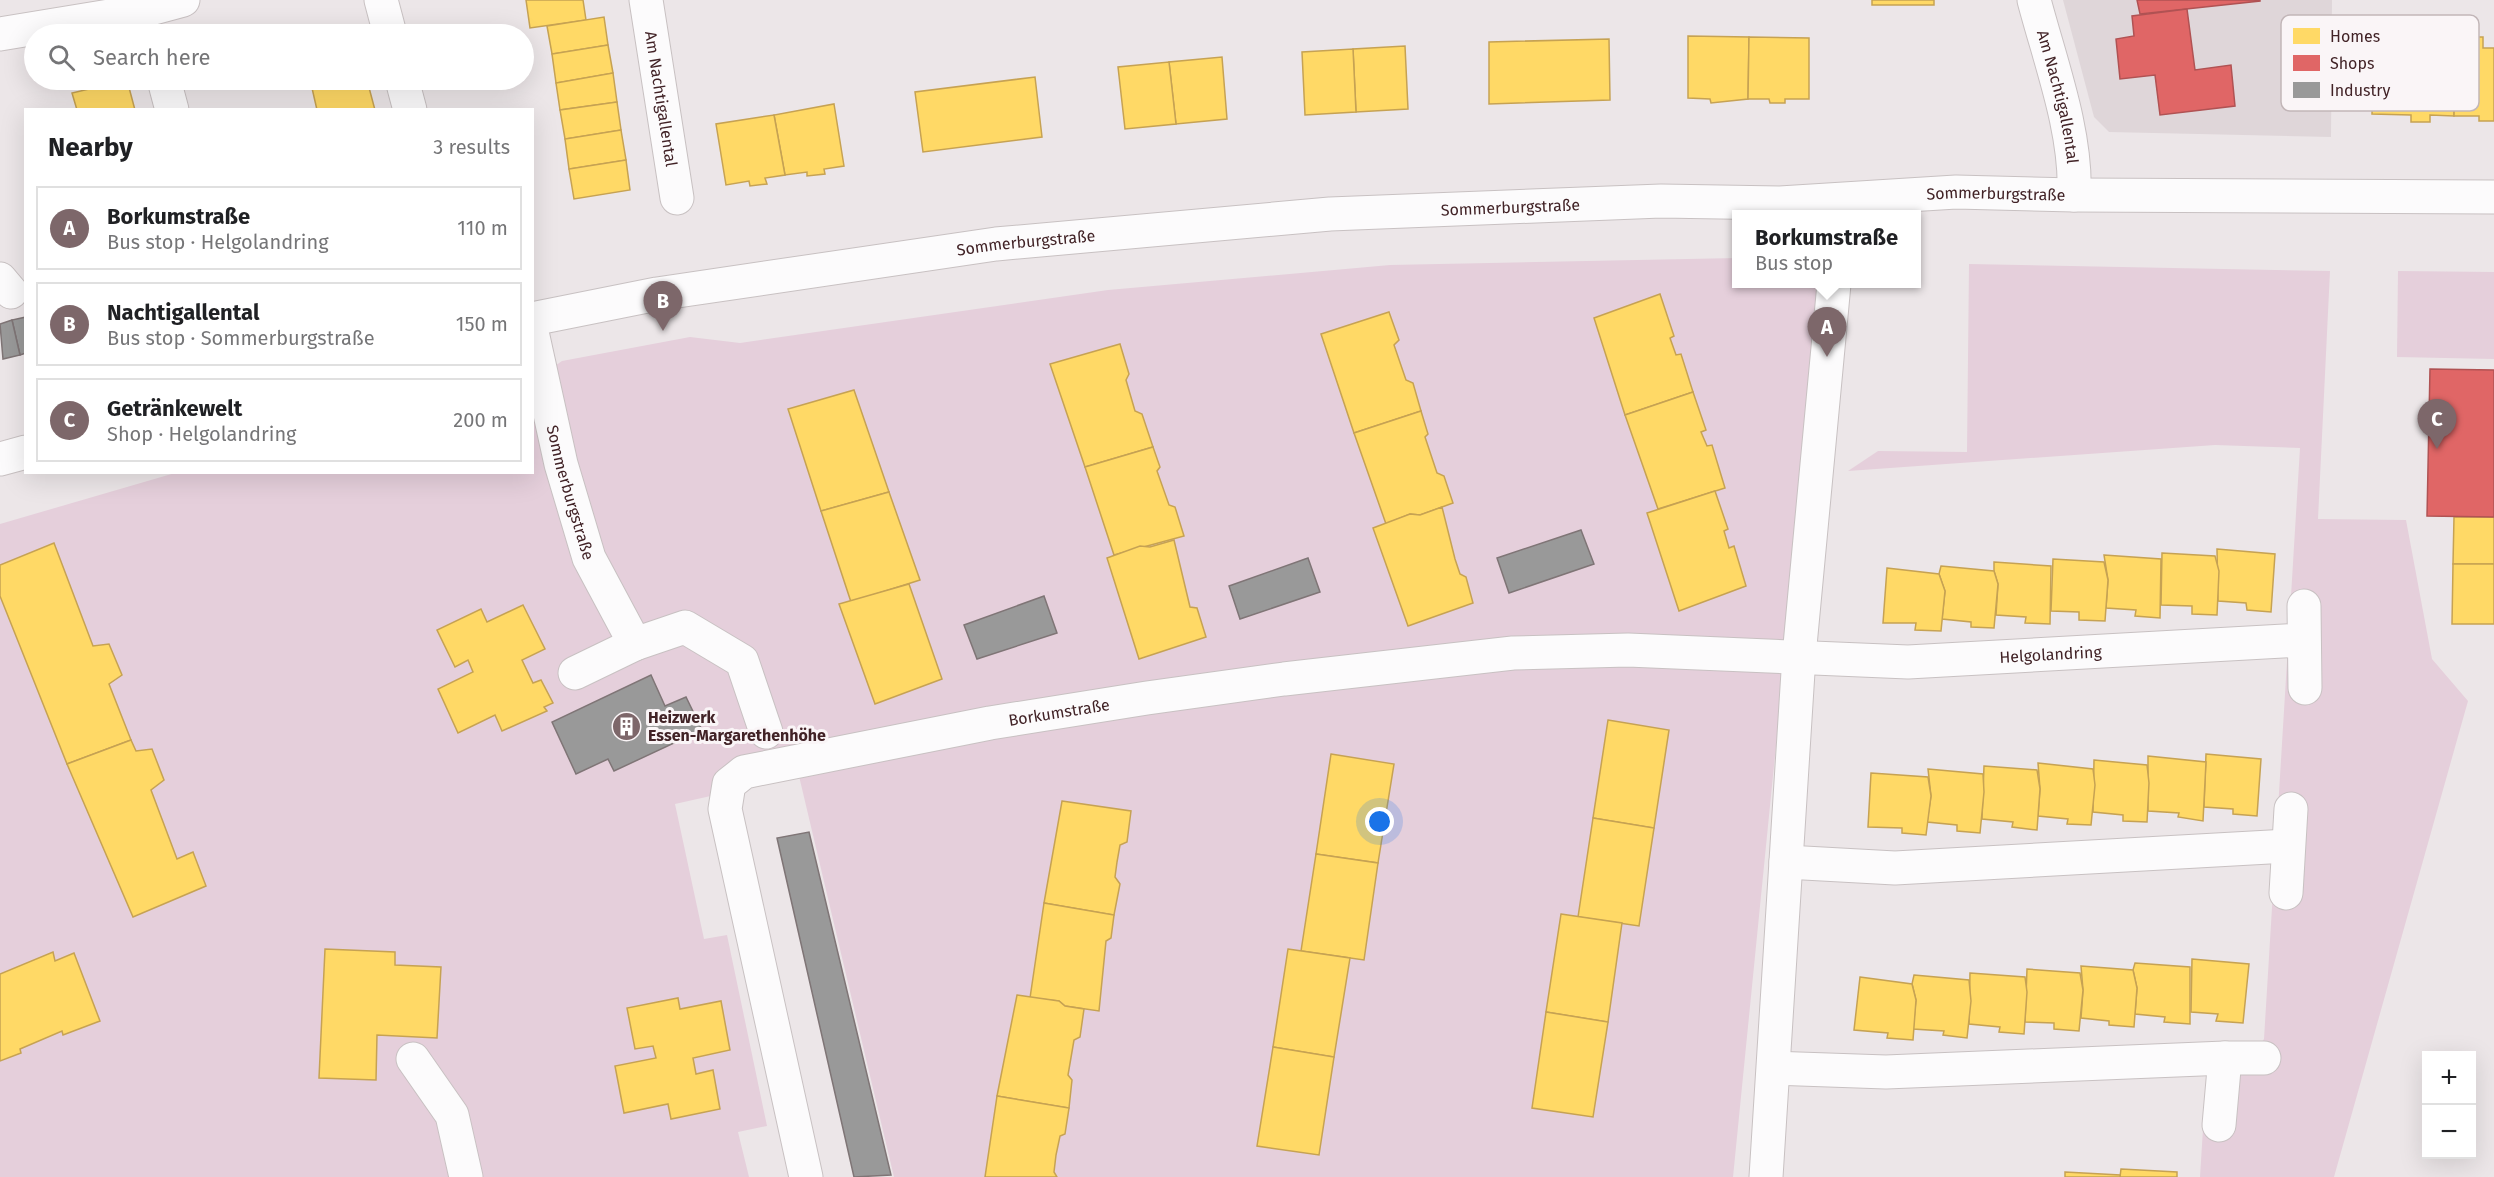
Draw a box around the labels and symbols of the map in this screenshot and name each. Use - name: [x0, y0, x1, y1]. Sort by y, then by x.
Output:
- legend: [2281, 15, 2479, 111]
- text: Homes: [2330, 27, 2380, 46]
- street label: Am Nachtigallental: [2033, 28, 2082, 165]
- street label: Am Nachtigallental: [641, 30, 681, 168]
- text: Shops: [2330, 54, 2374, 73]
- text: Industry: [2330, 81, 2390, 100]
- street label: Sommerburgstraße: [1926, 183, 2066, 205]
- street label: Sommerburgstraße: [1440, 195, 1580, 220]
- street label: Sommerburgstraße: [955, 226, 1096, 260]
- pin: B: [644, 282, 682, 331]
- pin: A: [1808, 308, 1846, 357]
- pin: C: [2418, 400, 2456, 449]
- street label: Sommerburgstraße: [543, 423, 598, 562]
- street label: Helgolandring: [1999, 642, 2103, 667]
- street label: Borkumstraße: [1007, 695, 1111, 730]
- place label: Heizwerk Essen-Margarethenhöhe: [648, 708, 826, 745]
- building icon: Heizwerk Essen-Margarethenhöhe: [611, 710, 643, 742]
- your location: [1365, 807, 1394, 836]

